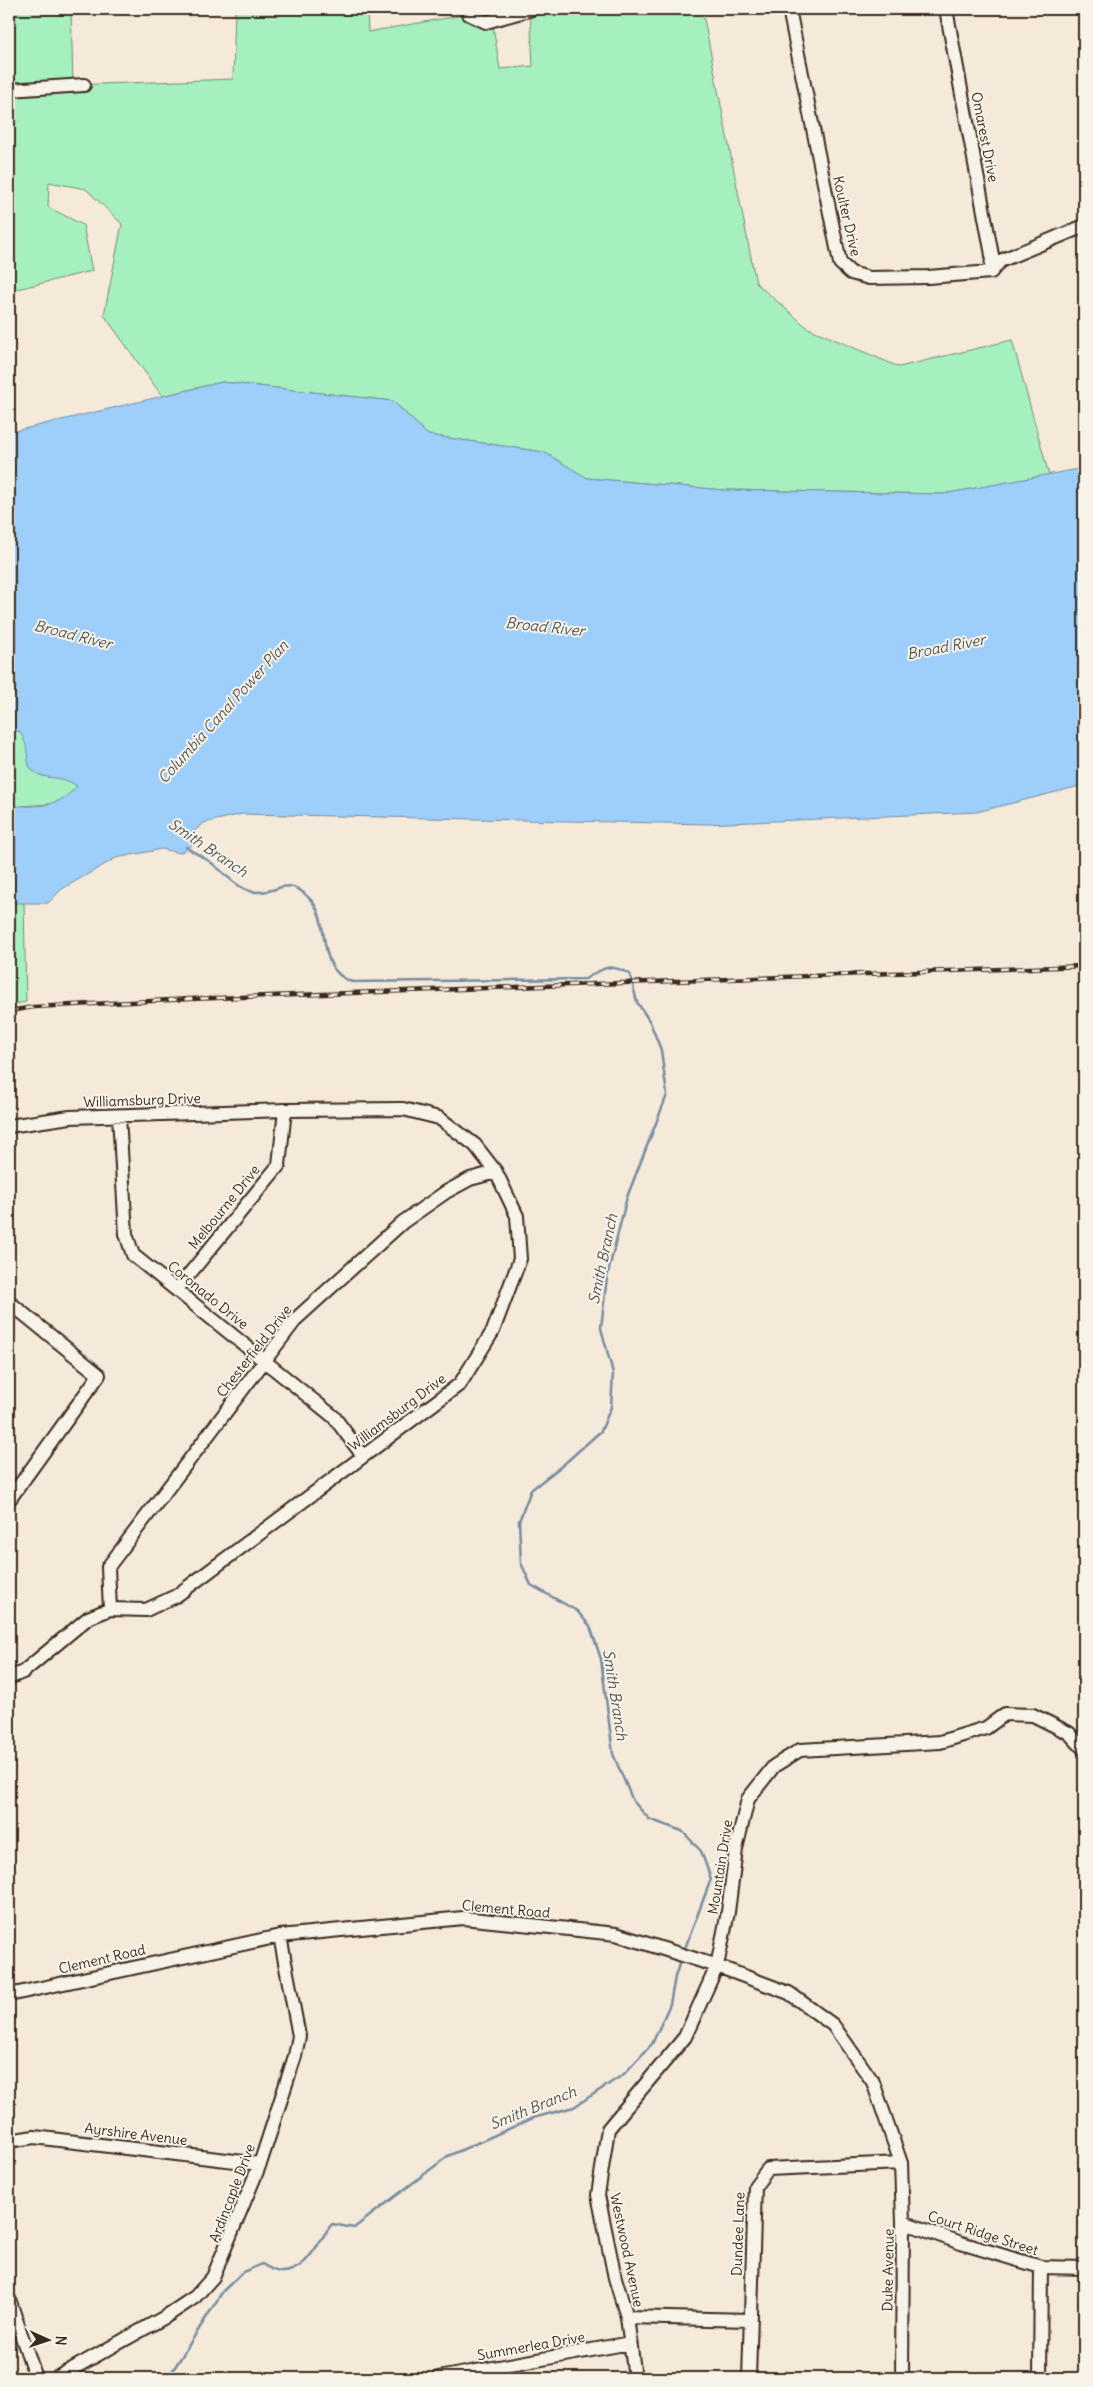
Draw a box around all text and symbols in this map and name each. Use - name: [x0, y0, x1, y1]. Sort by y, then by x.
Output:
- street label: Omarest Drive: [967, 90, 1003, 184]
- street label: Koulter Drive: [829, 174, 865, 258]
- water label: Broad River: [505, 613, 587, 640]
- water label: Broad River: [32, 616, 116, 654]
- water label: Broad River: [905, 629, 989, 663]
- water label: Columbia Canal Power Plan: [153, 636, 292, 787]
- water label: Smith Branch: [165, 814, 252, 881]
- street label: Williamsburg Drive: [83, 1089, 201, 1111]
- street label: Melbourne Drive: [184, 1161, 264, 1253]
- water label: Smith Branch: [584, 1212, 621, 1306]
- street label: Coronado Drive: [164, 1257, 252, 1333]
- street label: Chesterfield Drive: [212, 1301, 296, 1401]
- street label: Williamsburg Drive: [345, 1369, 449, 1455]
- water label: Smith Branch: [599, 1648, 632, 1742]
- street label: Mountain Drive: [704, 1818, 736, 1916]
- street label: Clement Road: [461, 1896, 551, 1922]
- street label: Clement Road: [57, 1940, 147, 1978]
- water label: Smith Branch: [487, 2081, 579, 2133]
- street label: Ayrshire Avenue: [84, 2119, 188, 2149]
- street label: Ardincaple Drive: [205, 2141, 259, 2245]
- street label: Westwood Avenue: [606, 2191, 648, 2309]
- street label: Dundee Lane: [728, 2192, 748, 2276]
- street label: Court Ridge Street: [925, 2207, 1041, 2259]
- street label: Duke Avenue: [878, 2228, 898, 2312]
- north arrow: [22, 2314, 72, 2364]
- street label: Summerlea Drive: [476, 2328, 586, 2364]
- text: N: [52, 2335, 70, 2346]

